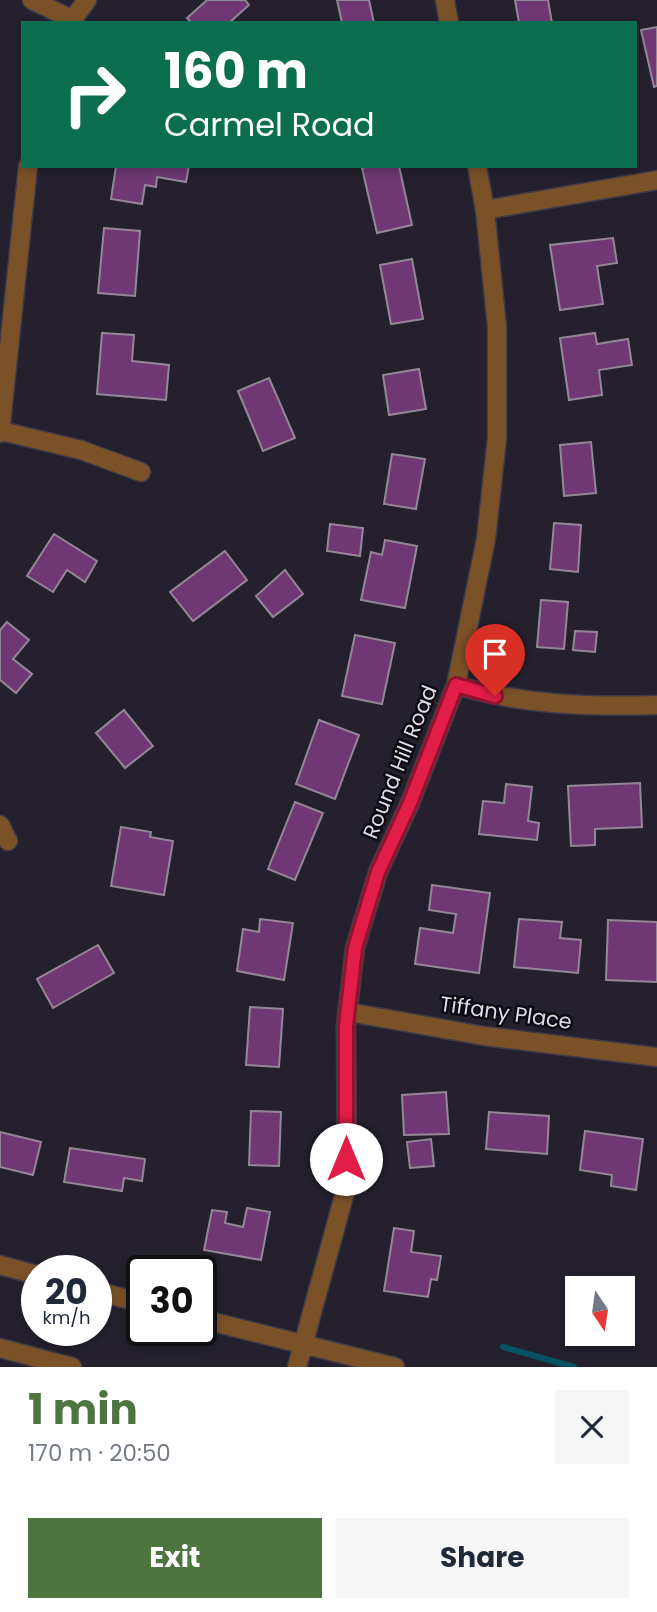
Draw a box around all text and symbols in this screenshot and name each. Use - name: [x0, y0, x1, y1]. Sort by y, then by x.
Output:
- text: 160 m: [164, 37, 308, 105]
- icon: right: [49, 49, 140, 140]
- text: Carmel Road: [164, 102, 375, 147]
- pin: [465, 624, 525, 696]
- icon: arrive: [476, 635, 514, 673]
- street label: Round Hill Road: [356, 681, 444, 843]
- street label: Tiffany Place: [438, 989, 574, 1036]
- position arrow: [309, 1122, 383, 1196]
- speed limit sign: 30: [126, 1255, 217, 1346]
- text: 20: [45, 1267, 88, 1316]
- north arrow: [565, 1276, 635, 1346]
- map controls: [565, 1276, 635, 1346]
- text: km/h: [43, 1305, 90, 1330]
- text: 1 min: [28, 1380, 138, 1439]
- button: close: [555, 1390, 629, 1464]
- text: 170 m · 20:50: [28, 1437, 171, 1469]
- button: Exit: [28, 1518, 322, 1598]
- button: Share: [336, 1518, 629, 1598]

